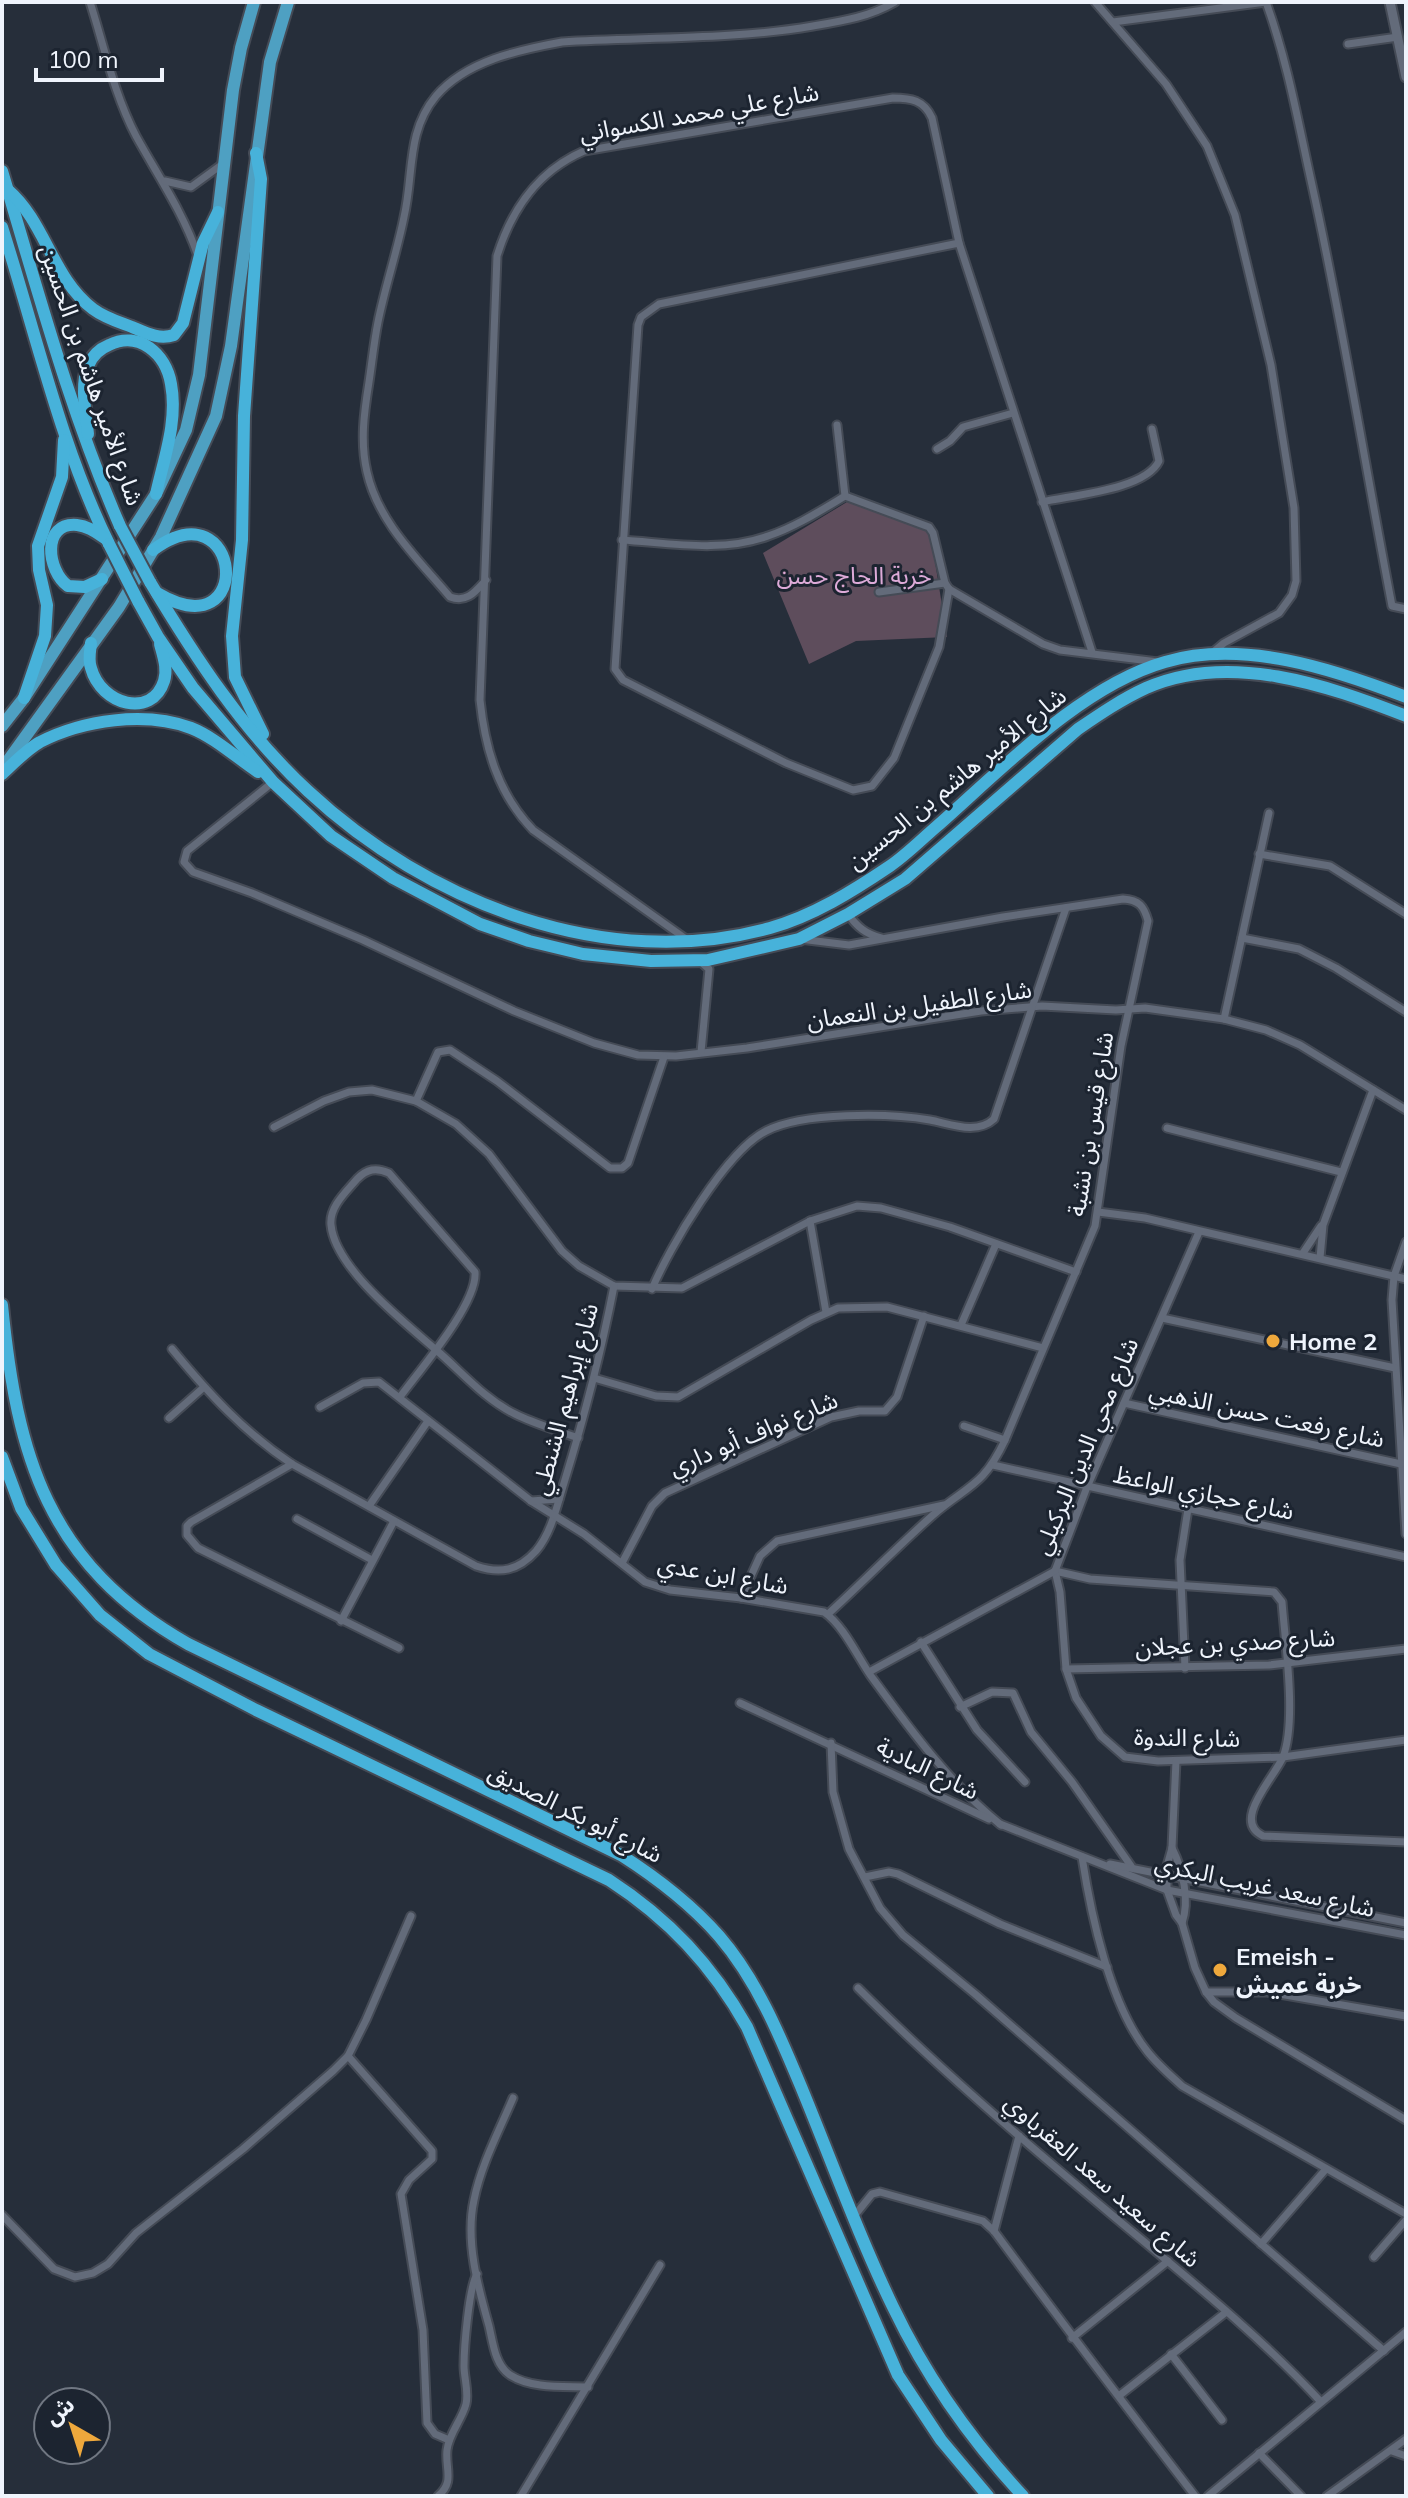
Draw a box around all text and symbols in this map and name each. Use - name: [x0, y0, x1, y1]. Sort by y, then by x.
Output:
- scale bar: [36, 32, 162, 82]
- text: 100 m: [48, 44, 119, 74]
- street label: شارع علي محمد الكسواني: [577, 76, 822, 152]
- street label: شارع الأمير هاشم بن الحسين: [30, 241, 151, 510]
- park label: خربة الحاج حسن: [776, 560, 932, 593]
- street label: شارع الأمير هاشم بن الحسين: [840, 680, 1074, 878]
- street label: شارع الطفيل بن النعمان: [805, 973, 1034, 1038]
- street label: شارع قيس بن نشبة: [1061, 1030, 1122, 1219]
- street label: شارع إبراهيم الشنطي: [524, 1300, 608, 1499]
- place label: Home 2: [1289, 1326, 1378, 1356]
- marker: Home 2: [1264, 1332, 1282, 1350]
- street label: شارع محي الدين البركيلي: [1026, 1333, 1149, 1561]
- street label: شارع رفعت حسن الذهبي: [1146, 1374, 1387, 1458]
- street label: شارع نواف أبو داري: [664, 1384, 844, 1486]
- street label: شارع حجازي الواعظ: [1110, 1458, 1297, 1530]
- street label: شارع ابن عدي: [655, 1548, 791, 1605]
- street label: شارع صدي بن عجلان: [1134, 1622, 1336, 1667]
- street label: شارع الندوة: [1133, 1721, 1240, 1756]
- street label: شارع البادية: [870, 1730, 984, 1808]
- street label: شارع أبو بكر الصديق: [483, 1755, 668, 1871]
- street label: شارع سعد غريب البكري: [1151, 1847, 1378, 1927]
- place label: Emeish - خربة عميش: [1236, 1941, 1361, 1999]
- marker: Emeish - خربة عميش: [1211, 1961, 1229, 1979]
- street label: شارع سعيد سعد العقرباوي: [996, 2087, 1207, 2277]
- north arrow: [32, 2386, 112, 2466]
- text: ش: [39, 2390, 80, 2431]

